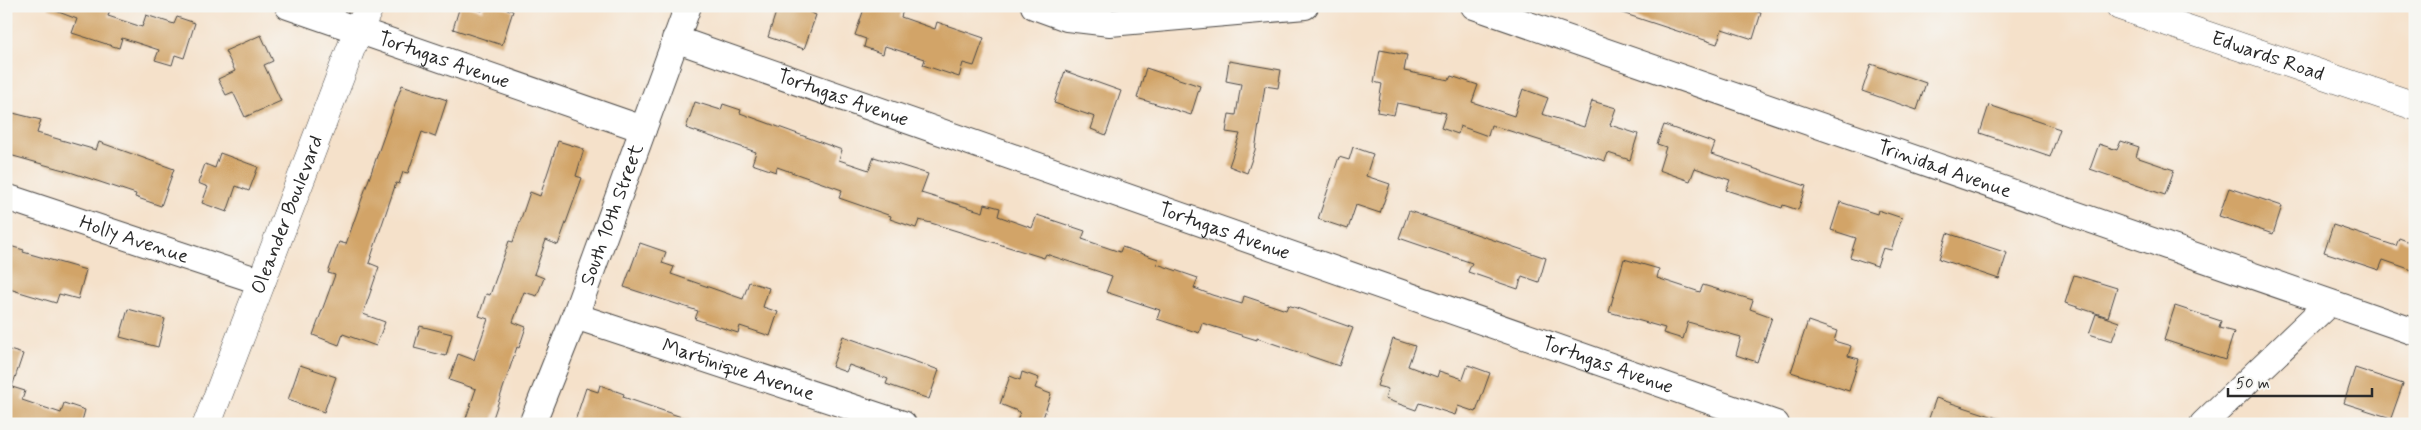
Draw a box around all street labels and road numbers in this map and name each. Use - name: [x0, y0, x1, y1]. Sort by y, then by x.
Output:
- street label: Edwards Road: [2208, 24, 2328, 88]
- street label: Tortugas Avenue: [374, 25, 513, 95]
- street label: Tortugas Avenue: [774, 62, 912, 133]
- street label: Oleander Boulevard: [245, 132, 330, 298]
- street label: Trinidad Avenue: [1874, 133, 2015, 205]
- street label: South 10th Street: [574, 140, 650, 289]
- street label: Tortugas Avenue: [1155, 196, 1294, 267]
- street label: Holly Avenue: [76, 209, 192, 270]
- street label: Tortugas Avenue: [1538, 330, 1677, 401]
- street label: Martinique Avenue: [659, 332, 818, 408]

